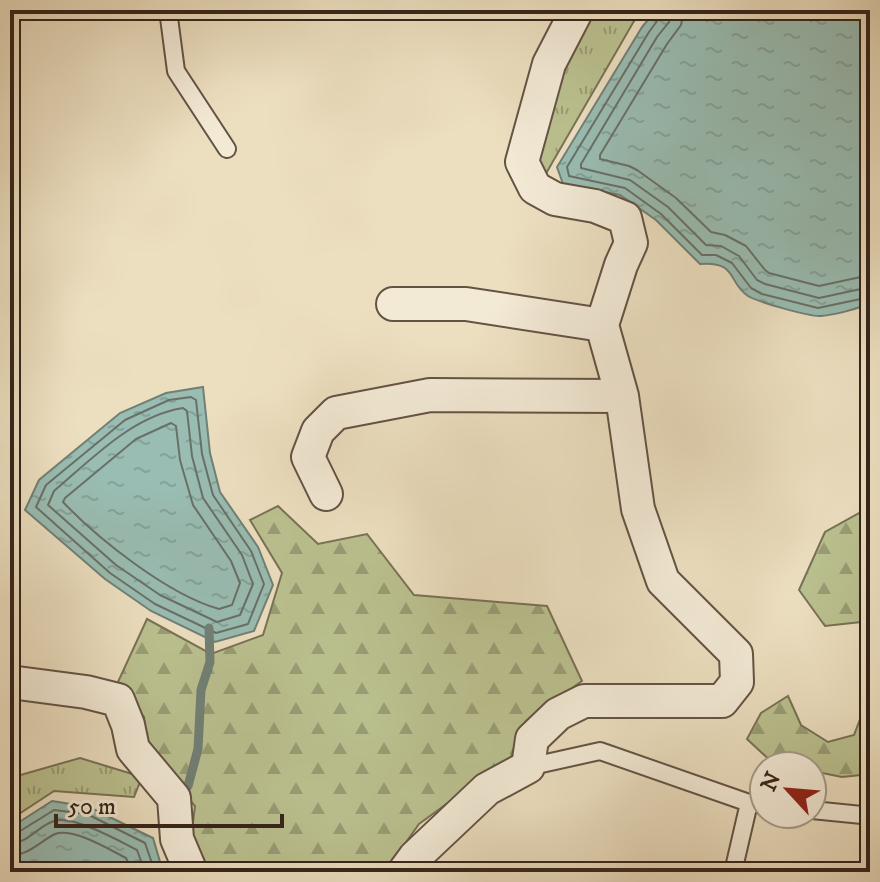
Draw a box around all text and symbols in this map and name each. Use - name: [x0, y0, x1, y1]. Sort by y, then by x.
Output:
- north arrow: [748, 750, 828, 830]
- text: N: [755, 768, 787, 796]
- scale bar: [56, 778, 282, 828]
- text: 50 m: [68, 792, 116, 822]

